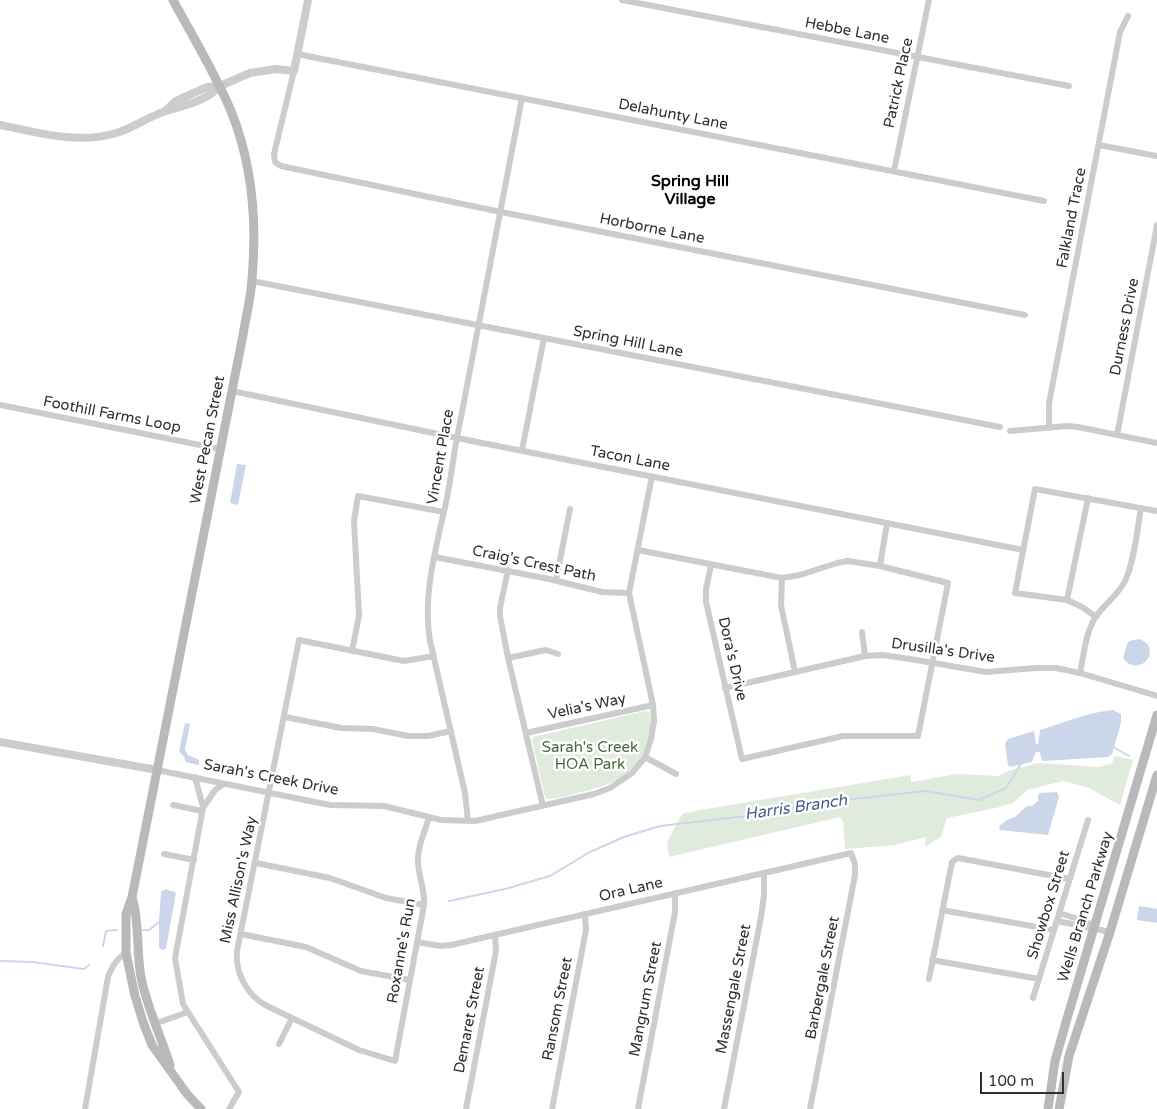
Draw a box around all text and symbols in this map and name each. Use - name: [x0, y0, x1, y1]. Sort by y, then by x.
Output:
- street label: Hebbe Lane: [803, 14, 891, 48]
- street label: Patrick Place: [881, 36, 917, 130]
- street label: Delahunty Lane: [617, 96, 729, 134]
- street label: Falkland Trace: [1053, 166, 1091, 270]
- district label: Spring Hill Village: [651, 172, 729, 210]
- street label: Horborne Lane: [598, 210, 706, 248]
- street label: Durness Drive: [1107, 277, 1143, 377]
- street label: Spring Hill Lane: [572, 323, 684, 361]
- street label: West Pecan Street: [187, 374, 229, 506]
- street label: Foothill Farms Loop: [42, 393, 182, 437]
- street label: Vincent Place: [424, 408, 458, 506]
- street label: Tacon Lane: [588, 442, 672, 476]
- street label: Craig's Crest Path: [470, 542, 598, 586]
- street label: Dora's Drive: [714, 615, 750, 703]
- street label: Drusilla's Drive: [890, 635, 996, 667]
- street label: Velia's Way: [546, 690, 628, 724]
- park label: Sarah's Creek HOA Park: [542, 739, 638, 774]
- street label: Sarah's Creek Drive: [202, 756, 340, 800]
- water label: Harris Branch: [744, 791, 848, 825]
- street label: Miss Allison's Way: [217, 815, 261, 945]
- street label: Wells Branch Parkway: [1055, 830, 1117, 984]
- street label: Showbox Street: [1024, 849, 1074, 961]
- street label: Ora Lane: [597, 874, 665, 906]
- street label: Roxanne's Run: [384, 897, 420, 1005]
- street label: Barbergale Street: [802, 915, 844, 1041]
- street label: Massengale Street: [713, 923, 755, 1055]
- street label: Mangrum Street: [626, 940, 666, 1058]
- street label: Ransom Street: [539, 956, 577, 1062]
- street label: Demaret Street: [451, 965, 489, 1075]
- scale bar: [982, 1062, 1066, 1094]
- text: 100 m: [988, 1072, 1034, 1090]

